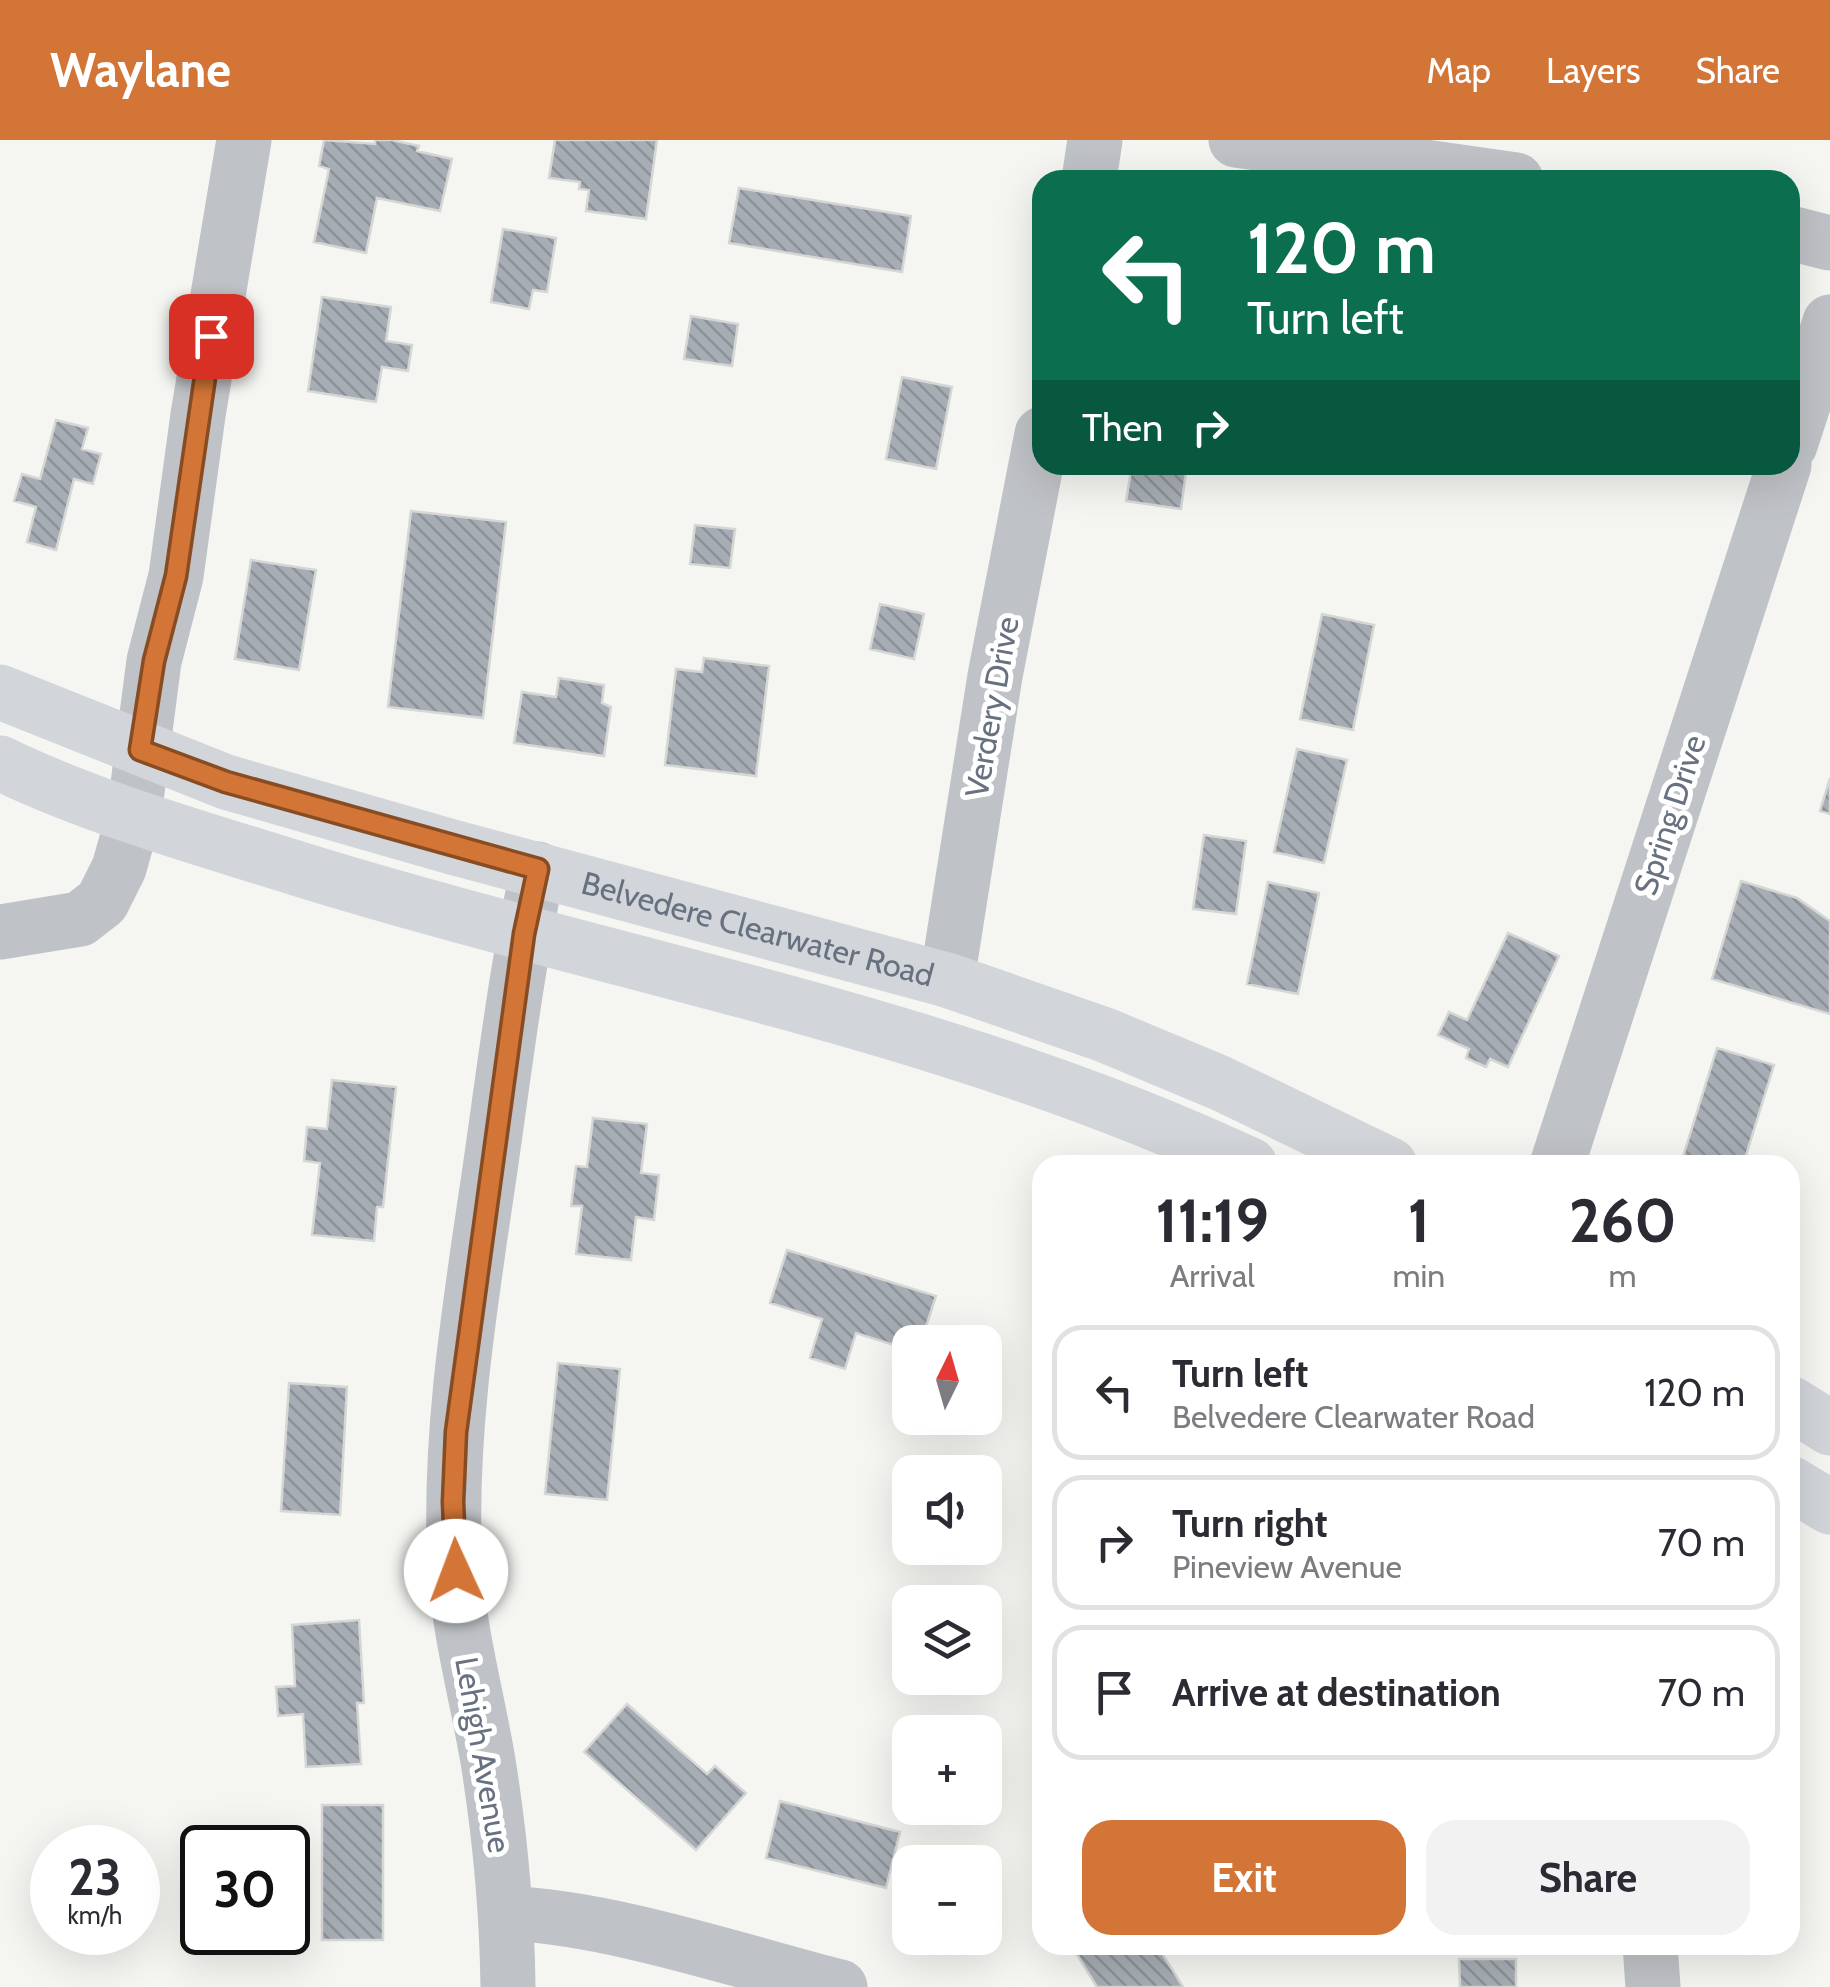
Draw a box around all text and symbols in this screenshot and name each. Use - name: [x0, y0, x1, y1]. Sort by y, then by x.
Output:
- text: Waylane: [50, 41, 231, 99]
- text: Map: [1427, 49, 1491, 92]
- text: Layers: [1546, 49, 1640, 92]
- text: Share: [1695, 49, 1780, 92]
- text: 120 m: [1247, 205, 1436, 291]
- icon: left: [1082, 210, 1212, 340]
- text: Turn left: [1247, 291, 1404, 345]
- pin: [169, 294, 254, 379]
- icon: arrive: [184, 309, 239, 364]
- icon: right: [1183, 400, 1238, 455]
- text: Then: [1082, 404, 1163, 451]
- street label: Verdery Drive: [956, 613, 1027, 800]
- street label: Spring Drive: [1625, 730, 1714, 900]
- street label: Belvedere Clearwater Road: [577, 863, 938, 995]
- text: 11:19: [1155, 1184, 1269, 1257]
- text: 1: [1408, 1184, 1430, 1257]
- text: 260: [1569, 1184, 1677, 1257]
- text: Arrival: [1170, 1256, 1255, 1295]
- text: min: [1392, 1256, 1445, 1295]
- text: m: [1609, 1256, 1637, 1295]
- north arrow: [892, 1325, 1002, 1435]
- map controls: [892, 1325, 1002, 1955]
- text: Turn left: [1172, 1350, 1308, 1397]
- icon: left: [1087, 1365, 1142, 1420]
- text: 120 m: [1644, 1369, 1745, 1416]
- text: Belvedere Clearwater Road: [1172, 1397, 1535, 1436]
- button: sound: [892, 1455, 1002, 1565]
- text: Turn right: [1172, 1500, 1328, 1547]
- icon: right: [1087, 1515, 1142, 1570]
- position arrow: [404, 1519, 508, 1623]
- text: 70 m: [1658, 1519, 1745, 1566]
- text: Pineview Avenue: [1172, 1547, 1402, 1586]
- button: layers: [892, 1585, 1002, 1695]
- street label: Lehigh Avenue: [447, 1654, 520, 1856]
- icon: arrive: [1087, 1665, 1142, 1720]
- text: Arrive at destination: [1172, 1669, 1501, 1716]
- text: 70 m: [1658, 1669, 1745, 1716]
- button: +: [892, 1715, 1002, 1825]
- button: Exit: [1082, 1820, 1406, 1935]
- button: Share: [1426, 1820, 1750, 1935]
- speed limit sign: 30: [180, 1825, 310, 1955]
- button: −: [892, 1845, 1002, 1955]
- text: 23: [68, 1847, 122, 1908]
- text: km/h: [68, 1900, 122, 1930]

